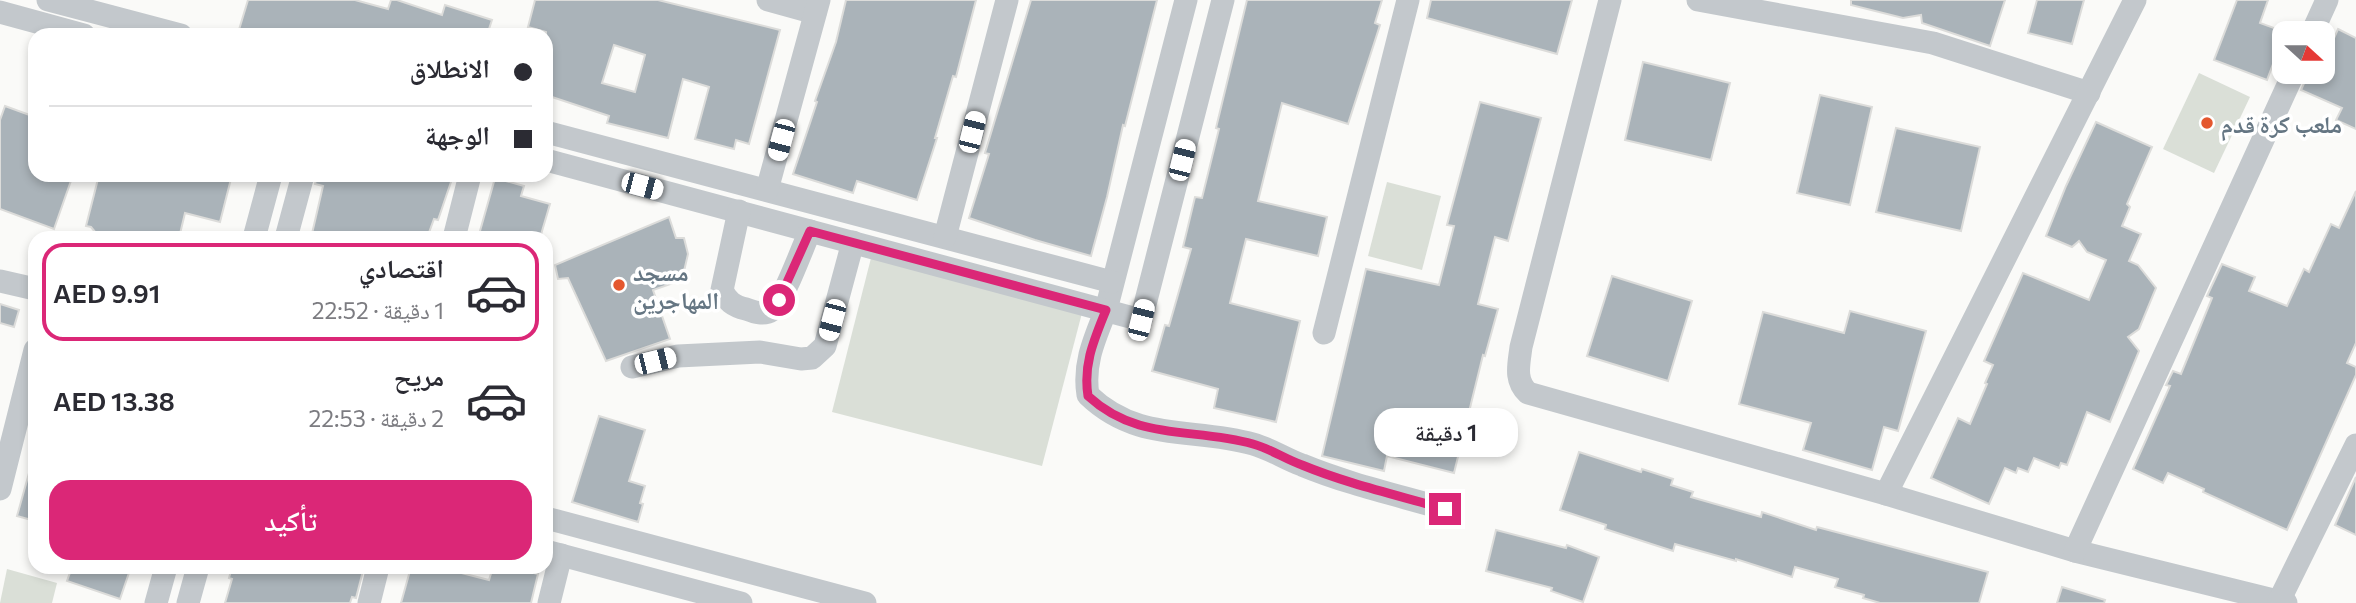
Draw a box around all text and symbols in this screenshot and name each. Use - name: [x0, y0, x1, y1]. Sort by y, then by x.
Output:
- north arrow: [2272, 21, 2334, 84]
- map controls: [2272, 21, 2335, 84]
- text: الانطلاق: [410, 52, 490, 83]
- car: [957, 109, 988, 155]
- place label: ملعب كرة قدم: [2221, 109, 2342, 142]
- marker: ملعب كرة قدم: [2199, 115, 2215, 131]
- car: [766, 117, 797, 163]
- text: الوجهة: [425, 119, 490, 150]
- car: [1167, 137, 1198, 183]
- car: [619, 170, 666, 202]
- text: اقتصادي: [359, 252, 444, 283]
- place label: مسجد المهاجرين: [633, 257, 719, 315]
- icon: car: [465, 261, 528, 324]
- text: AED 9.91: [53, 277, 160, 308]
- marker: مسجد المهاجرين: [611, 277, 627, 293]
- route start: [763, 284, 795, 316]
- text: 1 دقيقة · 22:52: [312, 296, 444, 324]
- car: [817, 297, 848, 343]
- car: [1126, 297, 1157, 343]
- car: [633, 346, 678, 376]
- text: مريح: [394, 360, 444, 391]
- icon: car: [465, 369, 528, 432]
- text: AED 13.38: [53, 385, 175, 416]
- text: 2 دقيقة · 22:53: [309, 404, 444, 432]
- callout: 1 دقيقة: [1373, 407, 1517, 456]
- text: 1 دقيقة: [1415, 418, 1477, 446]
- button: تأكيد: [49, 480, 532, 560]
- route end: [1429, 493, 1461, 525]

